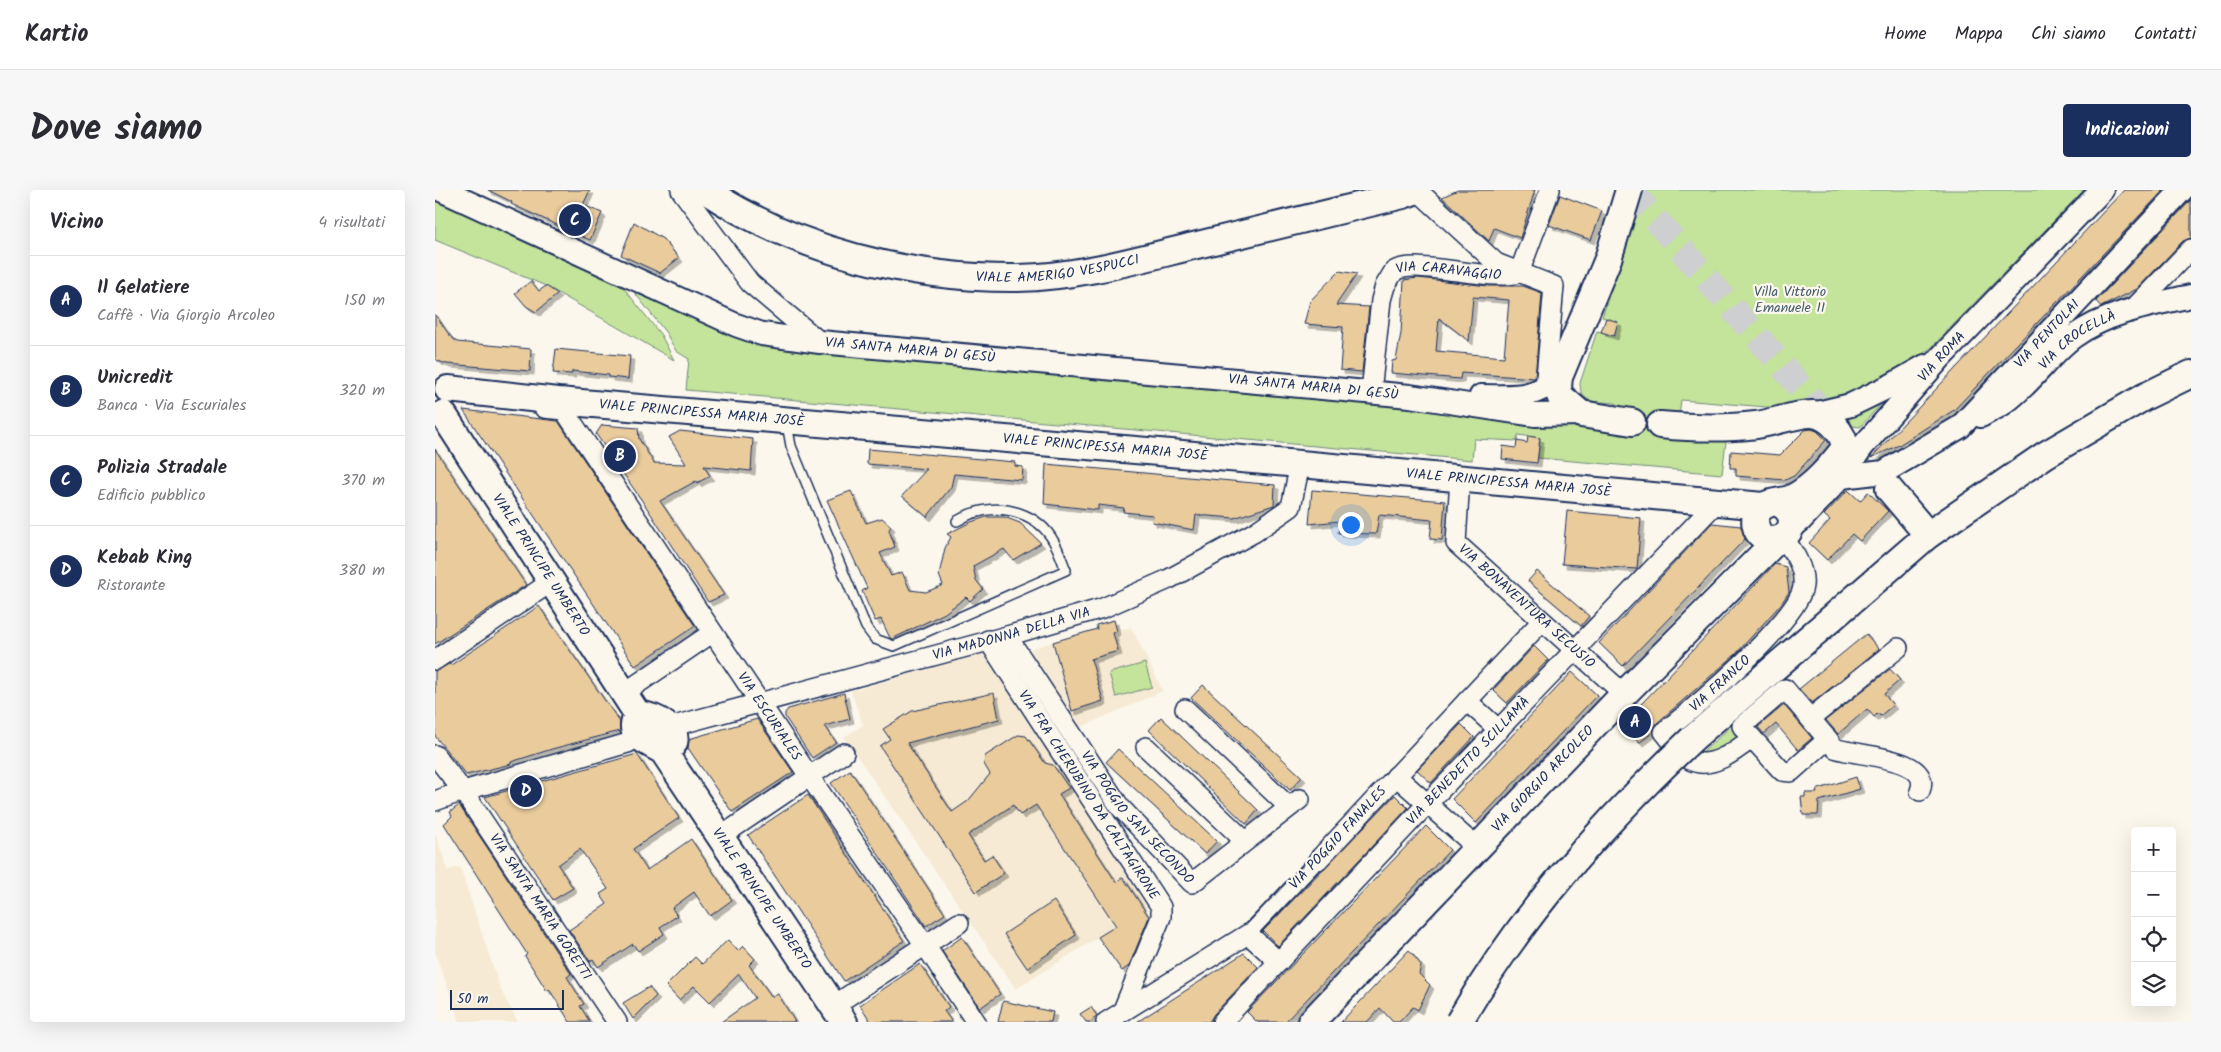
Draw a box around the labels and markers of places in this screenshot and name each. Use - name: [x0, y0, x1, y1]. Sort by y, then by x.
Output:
- pin: C: [559, 201, 591, 239]
- pin: B: [604, 437, 636, 475]
- pin: A: [1619, 703, 1651, 741]
- pin: D: [510, 772, 542, 810]

